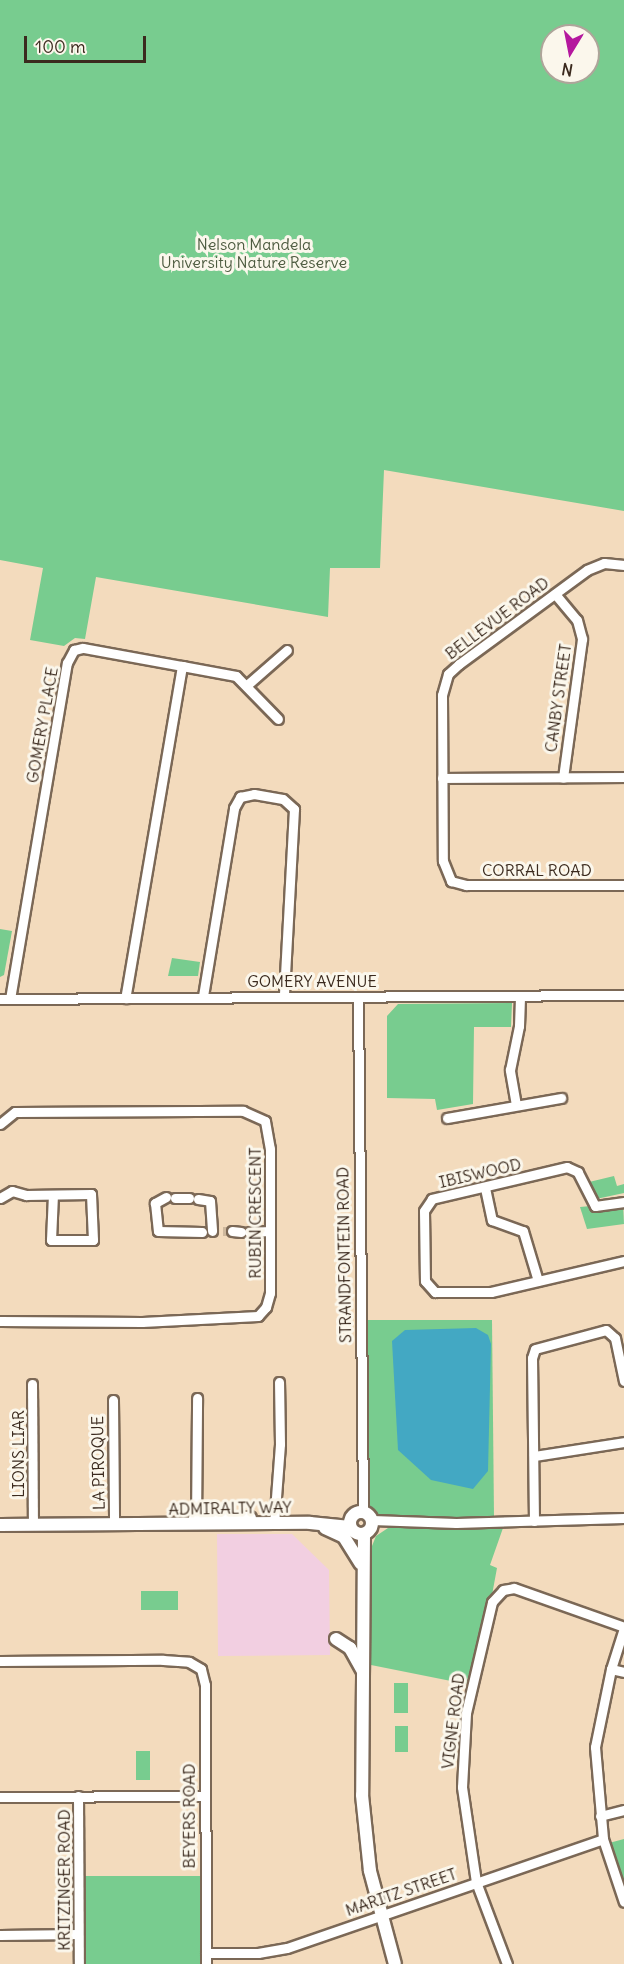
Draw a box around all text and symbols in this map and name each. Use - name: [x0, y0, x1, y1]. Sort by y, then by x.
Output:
- scale bar: [27, 24, 148, 62]
- north arrow: [540, 24, 600, 84]
- text: 100 m: [35, 35, 86, 58]
- text: N: [560, 59, 574, 81]
- park label: Nelson Mandela University Nature Reserve: [161, 234, 347, 272]
- street label: BELLEVUE ROAD: [441, 573, 553, 663]
- street label: CANBY STREET: [541, 643, 575, 753]
- street label: GOMERY PLACE: [22, 666, 62, 784]
- street label: CORRAL ROAD: [482, 860, 592, 880]
- street label: GOMERY AVENUE: [247, 971, 377, 991]
- street label: RUBIN CRESCENT: [245, 1147, 265, 1279]
- street label: IBISWOOD: [437, 1154, 523, 1192]
- street label: STRANDFONTEIN ROAD: [333, 1167, 355, 1343]
- street label: LIONS LIAR: [8, 1410, 28, 1498]
- street label: LA PIROQUE: [88, 1416, 108, 1510]
- street label: ADMIRALTY WAY: [168, 1497, 292, 1519]
- street label: VIGNE ROAD: [438, 1672, 468, 1770]
- street label: BEYERS ROAD: [179, 1763, 199, 1869]
- street label: KRITZINGER ROAD: [54, 1809, 74, 1951]
- street label: MARITZ STREET: [343, 1864, 459, 1920]

